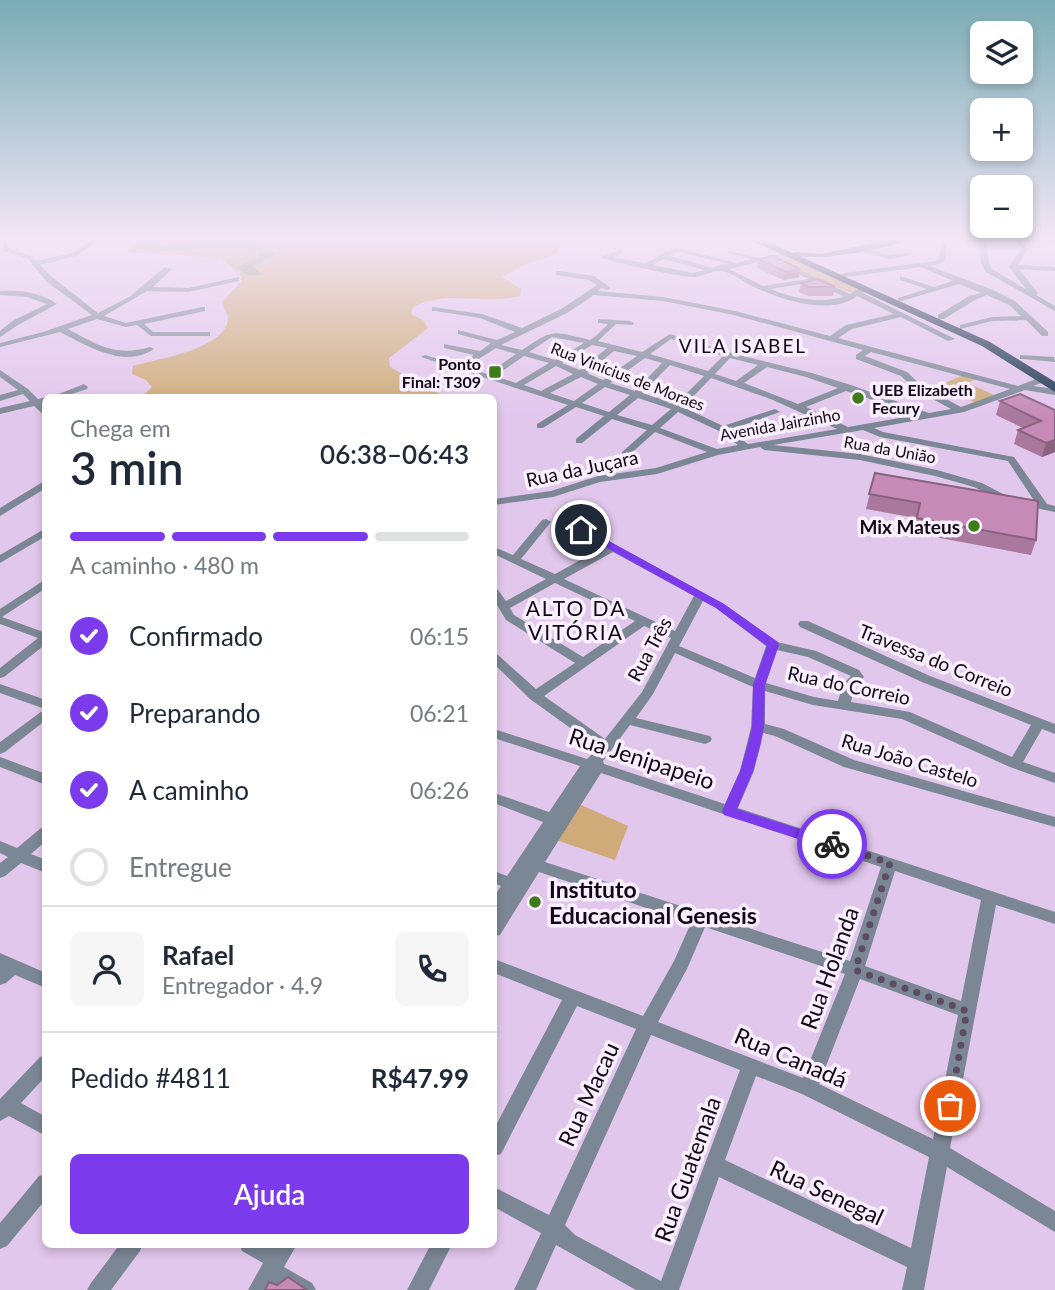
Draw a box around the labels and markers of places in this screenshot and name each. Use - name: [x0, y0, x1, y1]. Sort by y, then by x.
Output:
- place label: Ponto Final: T309: [402, 354, 481, 391]
- marker: Ponto Final: T309: [487, 364, 503, 380]
- place label: UEB Elizabeth Fecury: [872, 380, 973, 417]
- marker: UEB Elizabeth Fecury: [850, 390, 866, 406]
- pin: [551, 500, 611, 560]
- place label: Mix Mateus: [859, 515, 960, 538]
- marker: Mix Mateus: [966, 518, 982, 534]
- place label: Instituto Educacional Genesis: [549, 875, 757, 929]
- marker: Instituto Educacional Genesis: [527, 894, 543, 910]
- pin: [920, 1076, 980, 1136]

